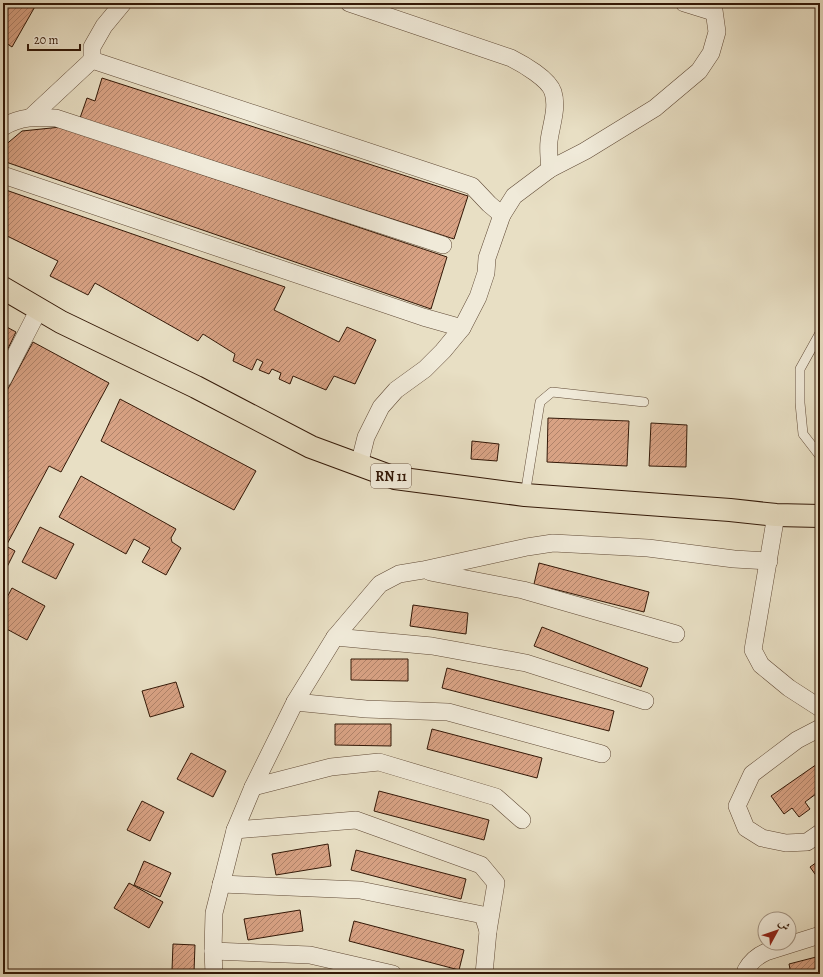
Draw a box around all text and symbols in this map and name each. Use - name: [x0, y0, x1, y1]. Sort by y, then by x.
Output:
- scale bar: [28, 26, 80, 52]
- text: 20 m: [34, 32, 58, 48]
- road number: RN 11: [371, 464, 411, 488]
- north arrow: [757, 911, 797, 951]
- text: ش: [775, 916, 794, 934]

